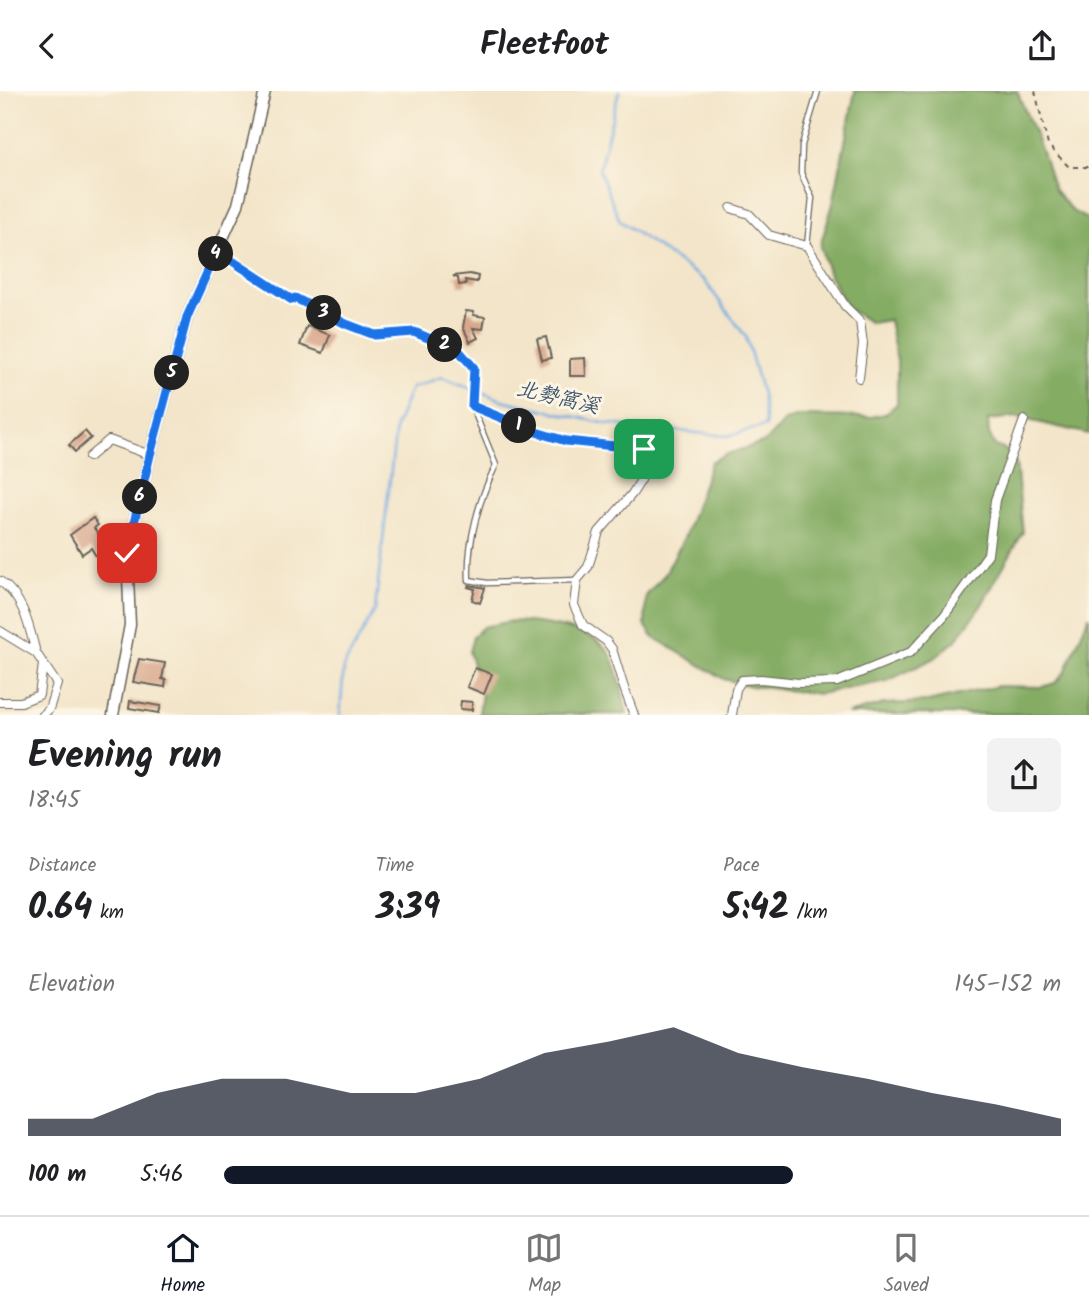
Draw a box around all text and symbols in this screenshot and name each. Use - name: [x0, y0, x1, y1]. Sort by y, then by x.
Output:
- text: Fleetfoot: [480, 20, 609, 71]
- icon: back: [28, 27, 66, 65]
- icon: share: [1023, 27, 1061, 65]
- pin: 4: [198, 237, 234, 271]
- text: 4: [210, 238, 221, 268]
- pin: 3: [306, 295, 342, 331]
- text: 3: [318, 297, 329, 327]
- pin: 2: [428, 327, 462, 363]
- text: 2: [439, 329, 450, 359]
- pin: 5: [154, 355, 190, 391]
- text: 5: [167, 357, 176, 387]
- water label: 北勢窩溪: [513, 373, 603, 424]
- pin: 1: [502, 409, 536, 443]
- text: 1: [516, 410, 521, 440]
- pin: [614, 419, 674, 479]
- icon: arrive: [625, 430, 663, 468]
- pin: 6: [122, 479, 158, 515]
- text: 6: [134, 481, 145, 511]
- pin: [97, 523, 157, 583]
- icon: check: [108, 534, 146, 572]
- text: Evening run: [28, 727, 222, 787]
- button: share: [987, 738, 1061, 812]
- text: 18:45: [28, 783, 80, 819]
- text: Distance: [28, 851, 96, 881]
- text: Time: [376, 851, 414, 881]
- text: Pace: [723, 851, 760, 881]
- text: 0.64: [28, 881, 92, 937]
- text: 3:39: [376, 881, 440, 937]
- text: 5:42: [723, 881, 789, 937]
- text: km: [92, 898, 124, 928]
- text: /km: [789, 898, 828, 928]
- text: Elevation: [28, 967, 115, 1003]
- text: 145–152 m: [954, 967, 1061, 1003]
- text: 100 m: [28, 1157, 86, 1193]
- text: 5:46: [140, 1157, 183, 1193]
- tab: Home: [160, 1229, 205, 1301]
- tab: Map: [525, 1229, 563, 1301]
- tab: Saved: [884, 1229, 929, 1301]

